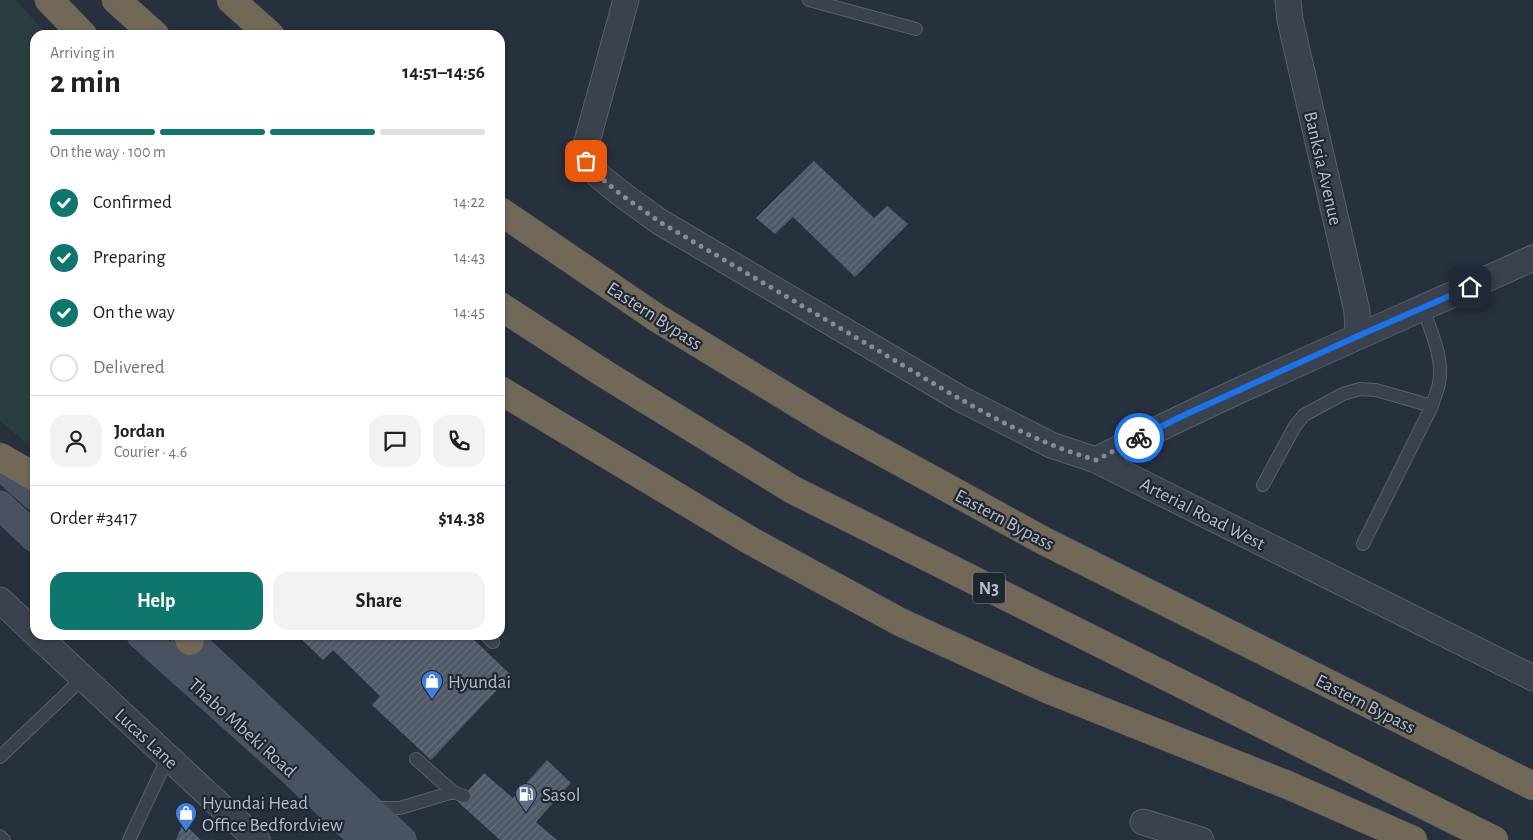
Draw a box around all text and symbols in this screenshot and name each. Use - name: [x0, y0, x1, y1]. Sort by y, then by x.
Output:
- text: Arriving in: [50, 45, 115, 61]
- text: 14:51–14:56: [402, 63, 485, 82]
- text: 2 min: [50, 66, 121, 98]
- street label: Banksia Avenue: [1300, 110, 1345, 227]
- pin: [565, 140, 607, 182]
- text: On the way · 100 m: [50, 144, 166, 160]
- icon: bag: [572, 147, 600, 175]
- icon: check: [50, 189, 78, 217]
- text: Confirmed: [93, 193, 172, 212]
- text: 14:22: [454, 194, 485, 210]
- icon: check: [50, 244, 78, 272]
- text: Preparing: [93, 248, 166, 267]
- text: 14:43: [454, 249, 485, 265]
- pin: [1449, 266, 1491, 308]
- icon: home: [1456, 273, 1484, 301]
- street label: Eastern Bypass: [603, 279, 705, 354]
- icon: check: [50, 299, 78, 327]
- text: On the way: [93, 303, 175, 322]
- text: 14:45: [454, 304, 485, 320]
- text: Delivered: [93, 358, 165, 377]
- courier: [1114, 413, 1164, 463]
- button: person: [50, 415, 102, 467]
- button: chat: [369, 415, 421, 467]
- button: phone: [433, 415, 485, 467]
- text: Jordan: [114, 422, 165, 441]
- icon: bike: [1125, 424, 1153, 452]
- text: Courier · 4.6: [114, 444, 187, 460]
- street label: Arterial Road West: [1137, 475, 1268, 554]
- street label: Eastern Bypass: [952, 486, 1057, 554]
- text: Order #3417: [50, 509, 137, 528]
- text: $14.38: [438, 509, 485, 528]
- button: Help: [50, 572, 263, 630]
- button: Share: [273, 572, 485, 630]
- road number: N3: [973, 572, 1005, 604]
- shop icon: Hyundai: [420, 669, 444, 700]
- street label: Eastern Bypass: [1312, 671, 1418, 738]
- place label: Hyundai: [448, 673, 511, 692]
- street label: Thabo Mbeki Road: [184, 675, 300, 781]
- street label: Lucas Lane: [111, 705, 181, 773]
- fuel station icon: Sasol: [514, 782, 538, 813]
- place label: Sasol: [542, 786, 580, 805]
- place label: Hyundai Head Office Bedfordview: [202, 794, 343, 835]
- shop icon: Hyundai Head Office Bedfordview: [174, 801, 198, 832]

